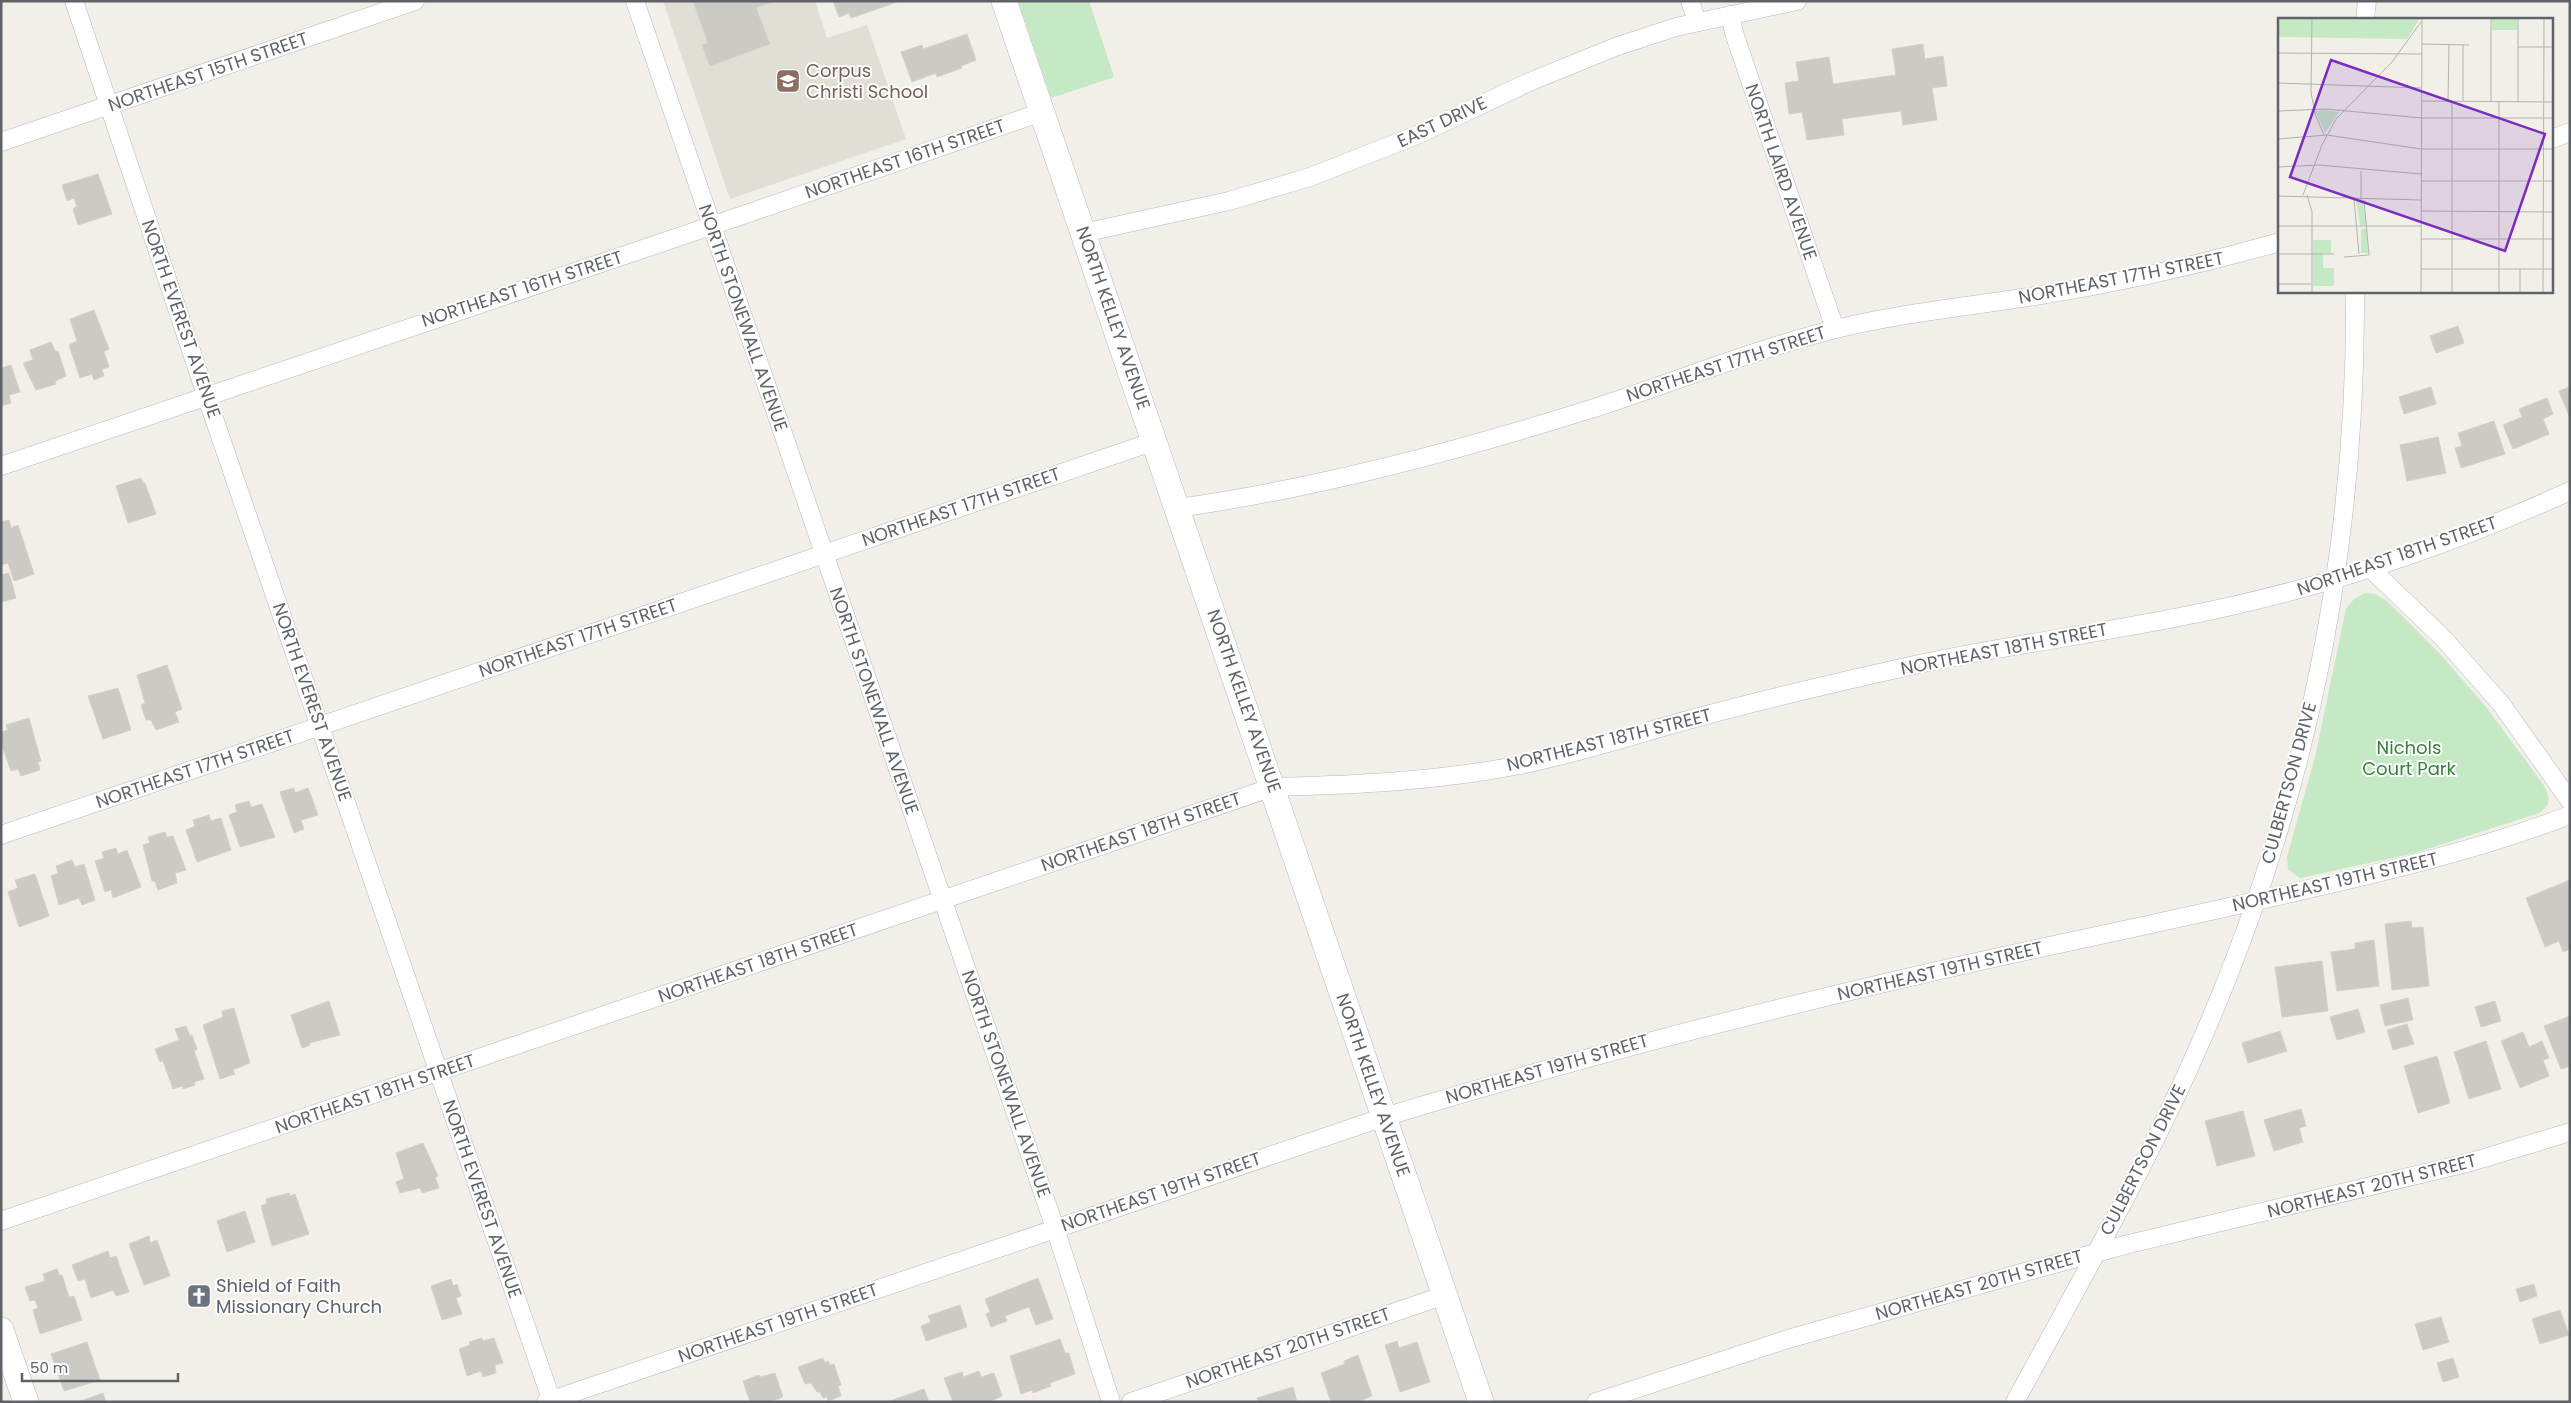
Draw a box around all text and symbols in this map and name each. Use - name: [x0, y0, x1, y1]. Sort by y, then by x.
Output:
- inset map: [2278, 18, 2554, 292]
- street label: NORTHEAST 15TH STREET: [105, 25, 311, 118]
- place label: Corpus Christi School: [806, 58, 928, 104]
- school or university icon: Corpus Christi School: [775, 68, 801, 94]
- street label: NORTH LAIRD AVENUE: [1740, 80, 1823, 263]
- street label: EAST DRIVE: [1393, 90, 1491, 153]
- street label: NORTHEAST 16TH STREET: [801, 112, 1008, 205]
- street label: NORTH STONEWALL AVENUE: [693, 201, 794, 435]
- street label: NORTH EVEREST AVENUE: [136, 216, 227, 421]
- street label: NORTH KELLEY AVENUE: [1070, 223, 1157, 413]
- street label: NORTHEAST 16TH STREET: [418, 244, 626, 333]
- street label: NORTHEAST 17TH STREET: [2016, 245, 2226, 310]
- street label: NORTHEAST 17TH STREET: [1623, 319, 1829, 408]
- street label: NORTHEAST 17TH STREET: [858, 461, 1064, 552]
- street label: NORTHEAST 18TH STREET: [2293, 509, 2500, 602]
- street label: NORTH STONEWALL AVENUE: [824, 584, 925, 818]
- street label: NORTHEAST 17TH STREET: [475, 592, 681, 683]
- street label: NORTH EVEREST AVENUE: [267, 599, 358, 804]
- street label: NORTH KELLEY AVENUE: [1201, 606, 1288, 796]
- street label: NORTHEAST 18TH STREET: [1898, 616, 2110, 681]
- street label: CULBERTSON DRIVE: [2255, 699, 2322, 866]
- street label: NORTHEAST 18TH STREET: [1504, 702, 1714, 777]
- street label: NORTHEAST 17TH STREET: [92, 723, 298, 814]
- park label: Nichols Court Park: [2362, 735, 2457, 781]
- street label: NORTHEAST 18TH STREET: [1037, 785, 1244, 878]
- street label: NORTHEAST 19TH STREET: [2230, 846, 2440, 917]
- street label: NORTHEAST 18TH STREET: [654, 916, 861, 1009]
- street label: NORTHEAST 19TH STREET: [1835, 935, 2045, 1006]
- street label: NORTH STONEWALL AVENUE: [956, 967, 1057, 1201]
- street label: NORTH KELLEY AVENUE: [1330, 990, 1417, 1180]
- street label: NORTHEAST 19TH STREET: [1442, 1027, 1651, 1109]
- street label: NORTHEAST 18TH STREET: [271, 1047, 478, 1140]
- street label: CULBERTSON DRIVE: [2094, 1080, 2191, 1240]
- street label: NORTH EVEREST AVENUE: [437, 1096, 528, 1301]
- street label: NORTHEAST 19TH STREET: [1058, 1145, 1264, 1238]
- street label: NORTHEAST 20TH STREET: [2265, 1147, 2479, 1224]
- street label: NORTHEAST 20TH STREET: [1872, 1243, 2086, 1326]
- place label: Shield of Faith Missionary Church: [216, 1273, 382, 1319]
- street label: NORTHEAST 19TH STREET: [675, 1276, 881, 1369]
- church icon: Shield of Faith Missionary Church: [186, 1283, 212, 1309]
- street label: NORTHEAST 20TH STREET: [1182, 1301, 1394, 1394]
- scale bar: [22, 1350, 179, 1382]
- text: 50 m: [30, 1357, 68, 1378]

